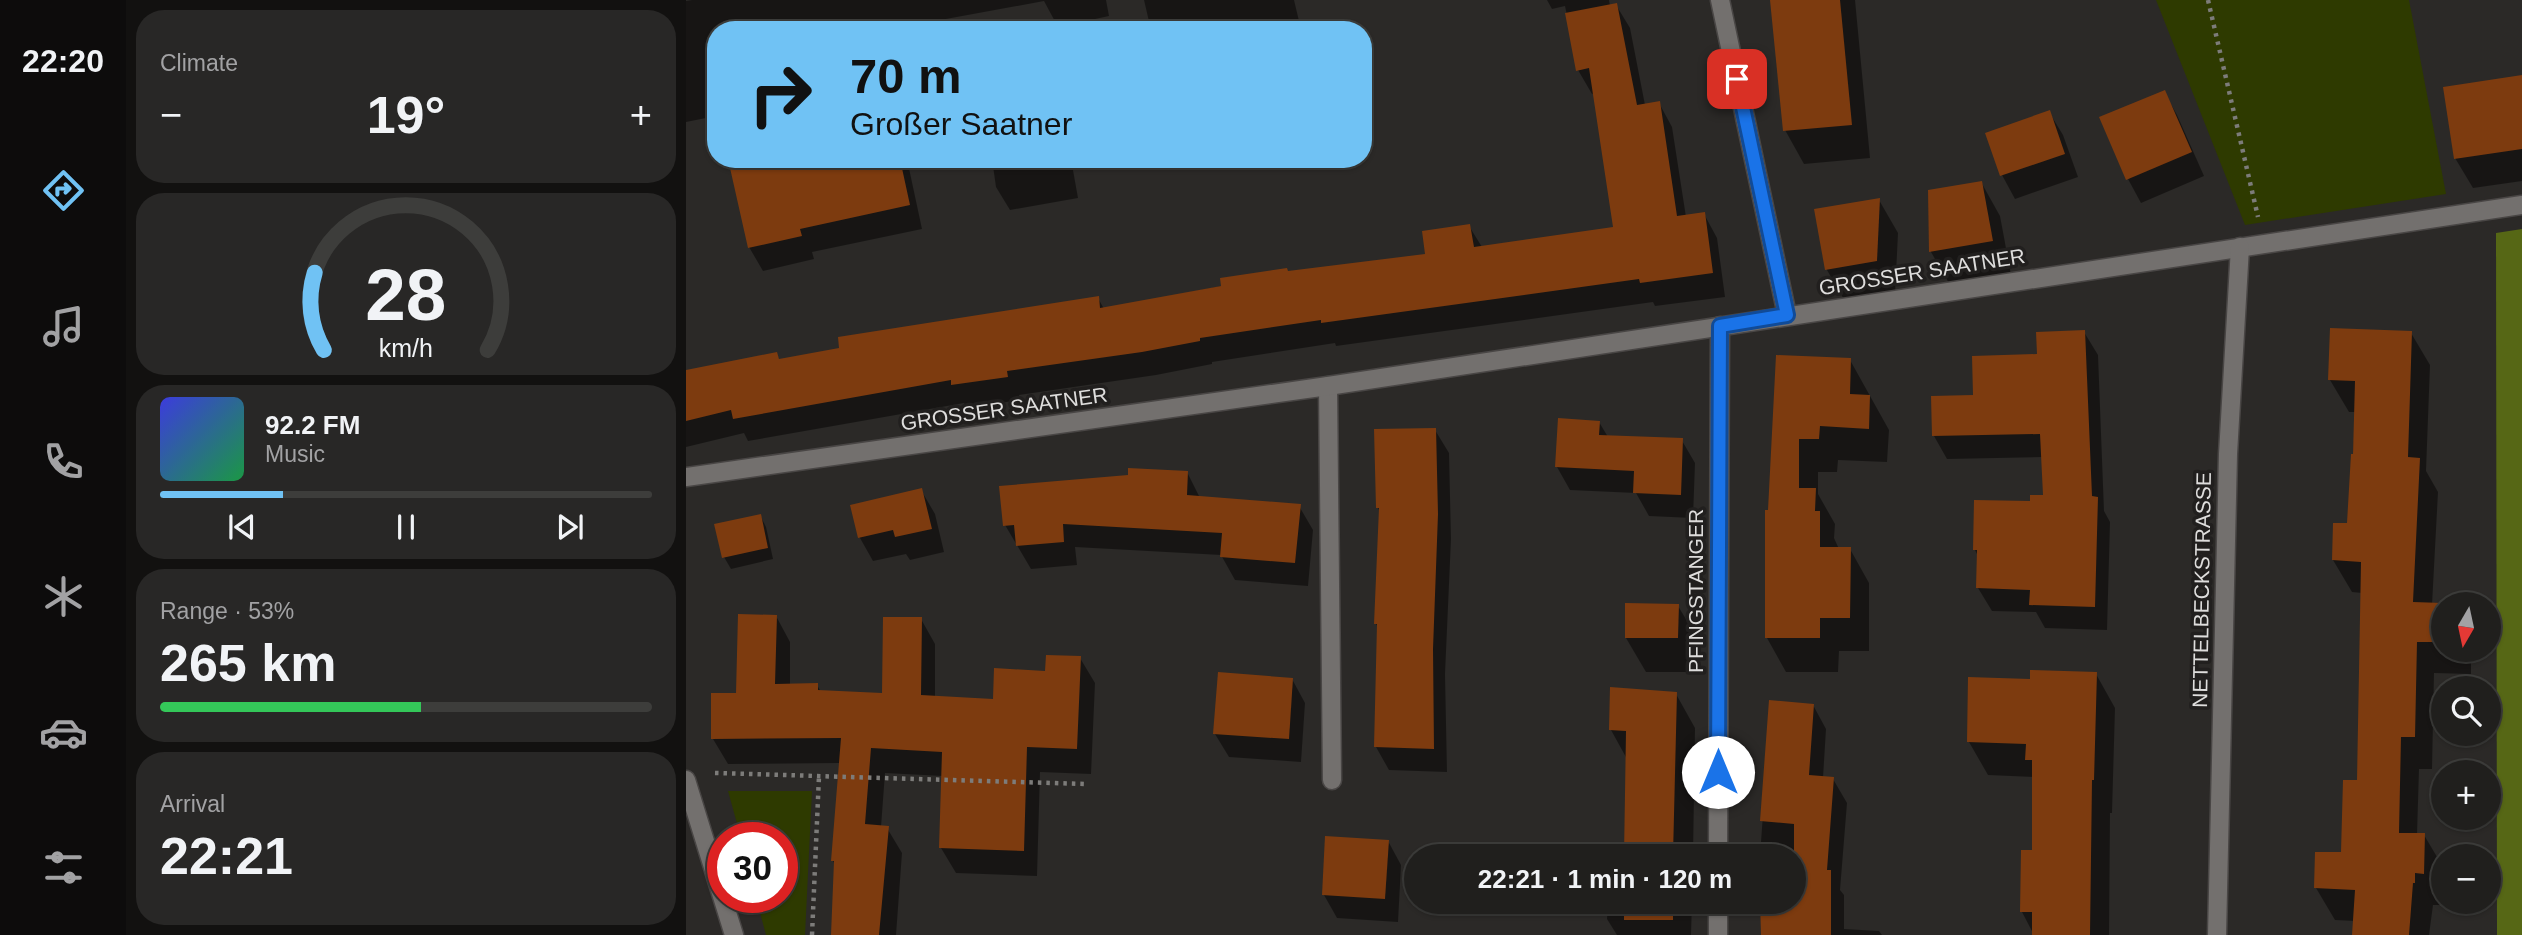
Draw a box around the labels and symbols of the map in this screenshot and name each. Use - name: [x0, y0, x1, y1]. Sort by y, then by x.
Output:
- pin: [1707, 49, 1767, 109]
- street label: GROSSER SAATNER: [1817, 244, 2027, 299]
- street label: GROSSER SAATNER: [899, 383, 1109, 434]
- street label: NETTELBECKSTRASSE: [2188, 472, 2215, 708]
- street label: PFINGSTANGER: [1684, 509, 1707, 673]
- north arrow: [2431, 592, 2501, 662]
- position arrow: [1681, 735, 1755, 809]
- speed limit sign: 30: [707, 822, 798, 913]

